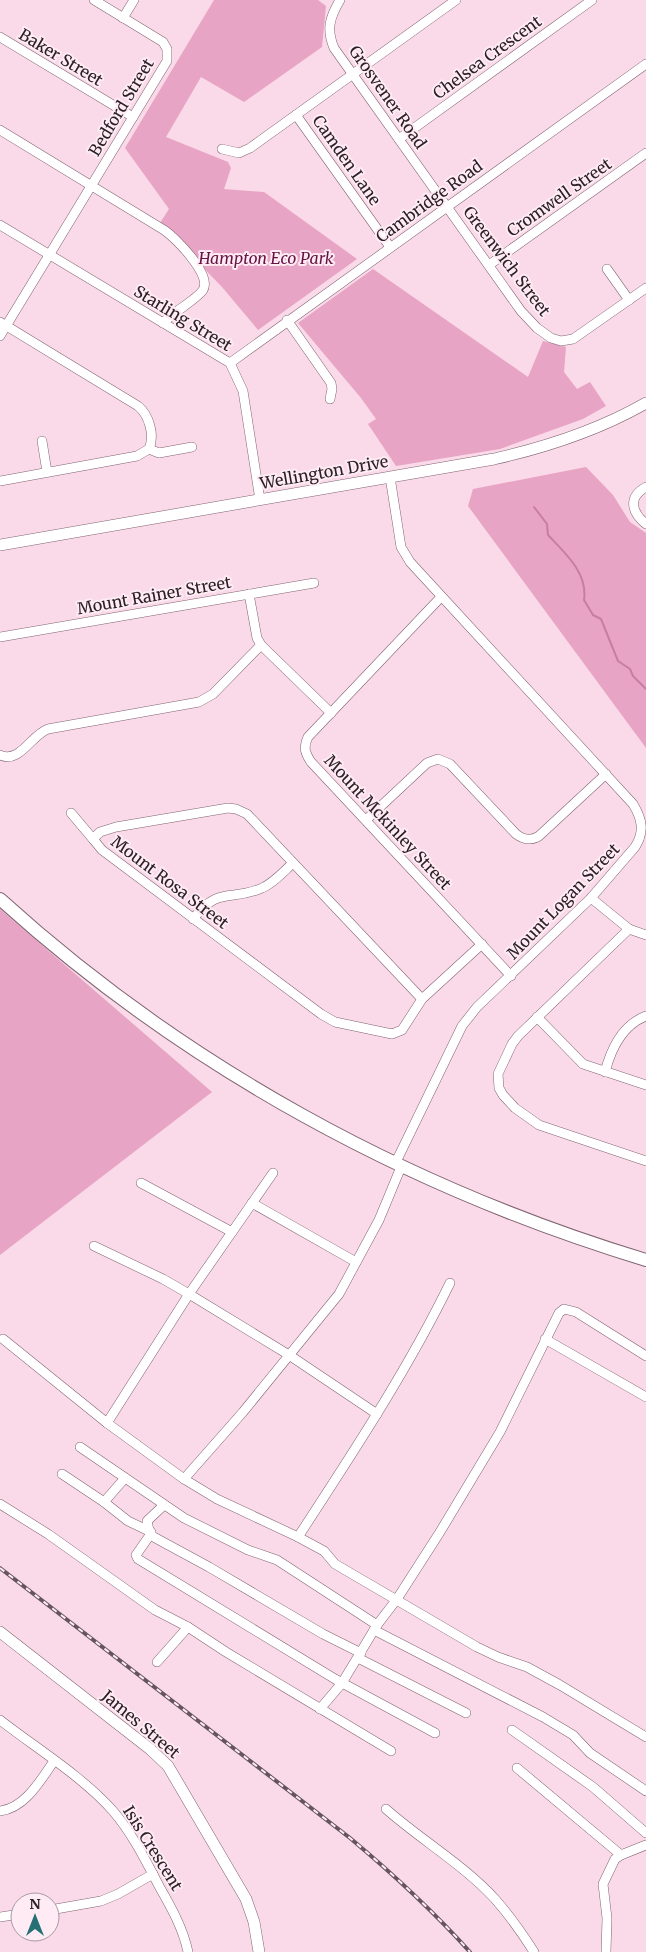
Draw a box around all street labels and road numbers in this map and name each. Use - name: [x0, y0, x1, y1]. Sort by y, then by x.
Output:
- street label: Chelsea Crescent: [429, 11, 546, 103]
- street label: Baker Street: [15, 24, 107, 90]
- street label: Grosvener Road: [345, 42, 431, 153]
- street label: Bedford Street: [84, 54, 158, 159]
- street label: Camden Lane: [309, 111, 385, 209]
- street label: Cromwell Street: [503, 153, 616, 241]
- street label: Cambridge Road: [372, 155, 486, 246]
- street label: Greenwich Street: [459, 202, 555, 320]
- street label: Starling Street: [130, 281, 236, 356]
- street label: Wellington Drive: [257, 451, 390, 493]
- street label: Mount Rainer Street: [75, 571, 233, 618]
- street label: Mount Mckinley Street: [320, 750, 456, 894]
- street label: Mount Rosa Street: [107, 831, 233, 933]
- street label: Mount Logan Street: [503, 838, 624, 963]
- street label: James Street: [97, 1685, 185, 1763]
- street label: Isis Crescent: [119, 1802, 187, 1895]

